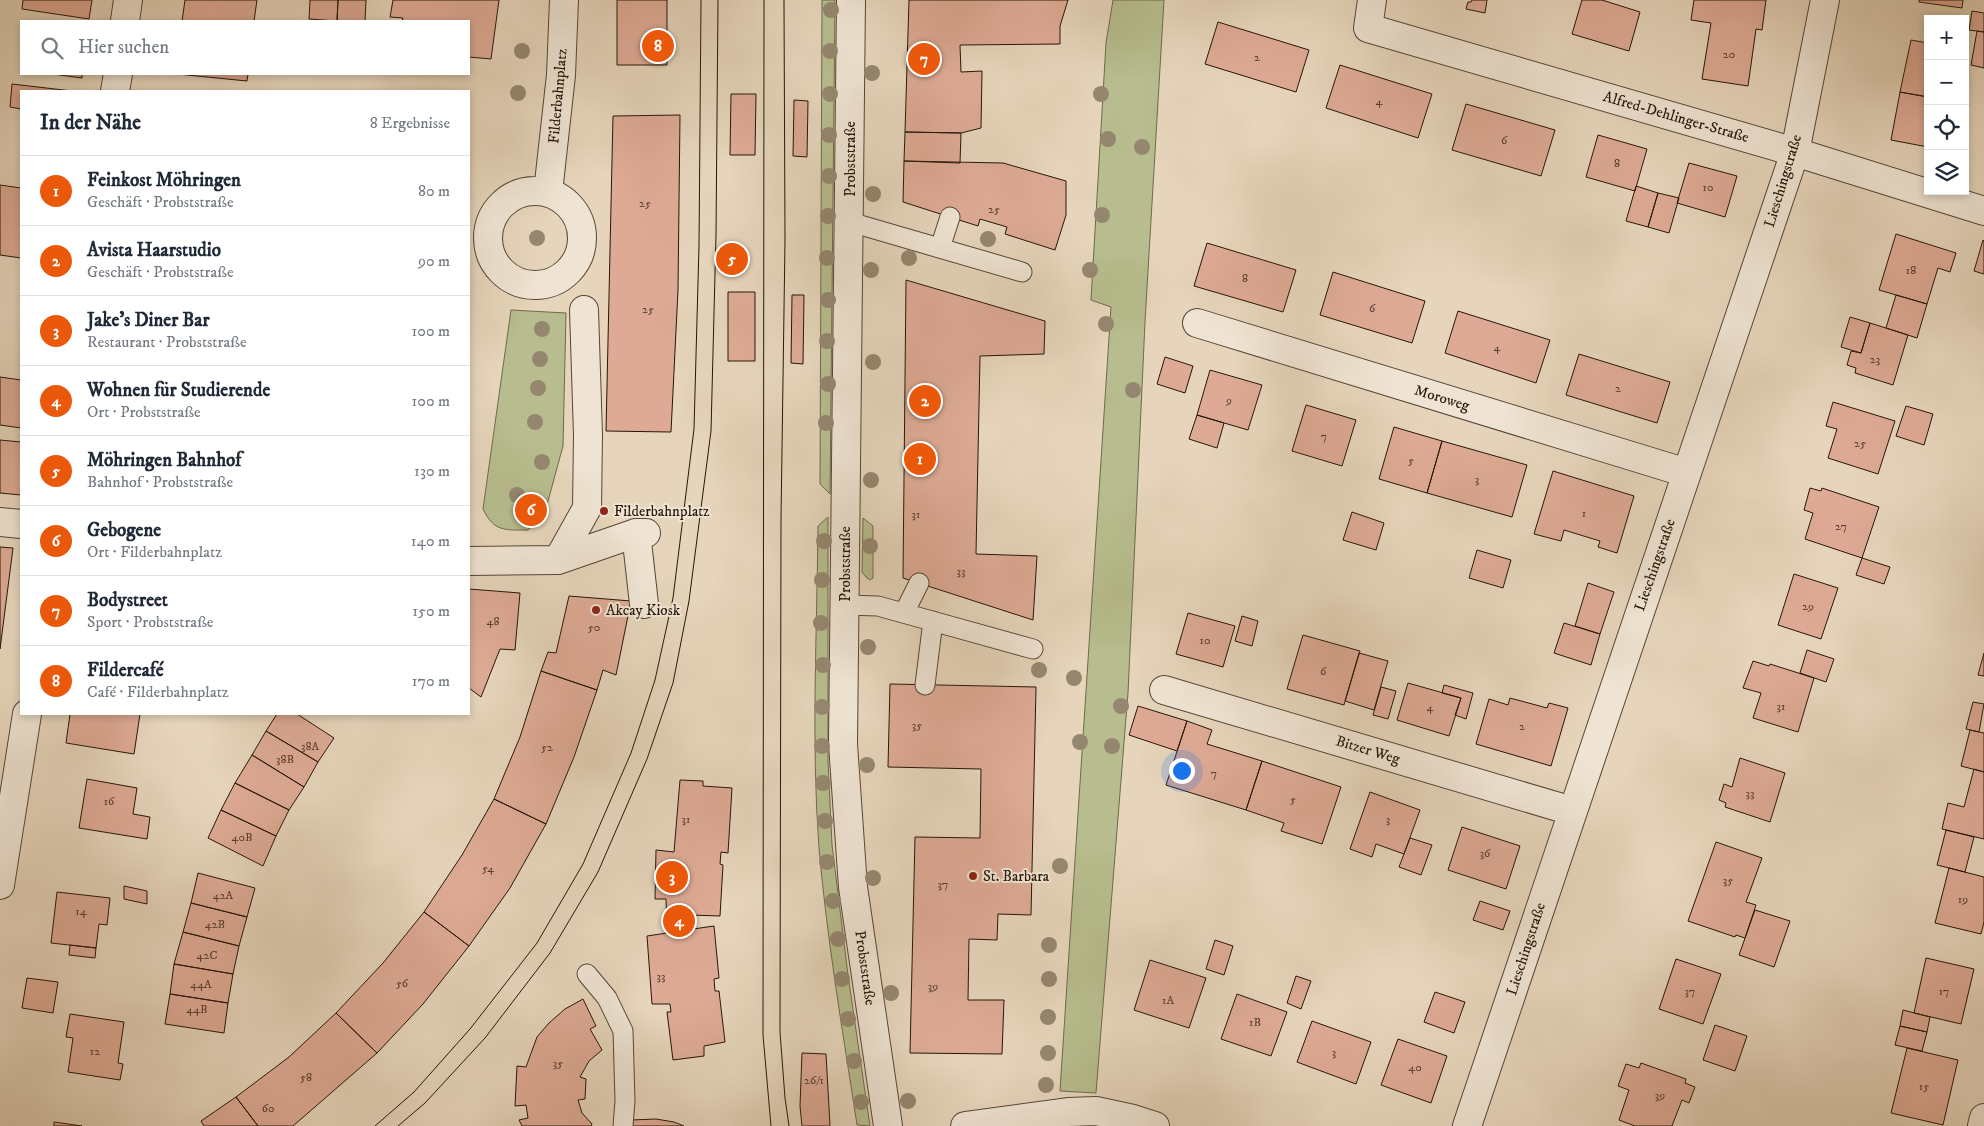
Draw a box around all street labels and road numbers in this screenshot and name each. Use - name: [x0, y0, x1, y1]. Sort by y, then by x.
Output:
- street label: Filderbahnplatz: [544, 47, 572, 144]
- street label: Alfred-Dehlinger-Straße: [1601, 87, 1751, 147]
- street label: Probststraße: [841, 121, 860, 197]
- street label: Lieschingstraße: [1760, 132, 1806, 230]
- street label: Moroweg: [1412, 381, 1473, 416]
- street label: Lieschingstraße: [1630, 516, 1680, 614]
- street label: Probststraße: [836, 526, 855, 602]
- street label: Bitzer Weg: [1334, 731, 1403, 769]
- street label: Lieschingstraße: [1502, 900, 1550, 998]
- street label: Probststraße: [850, 929, 880, 1007]

